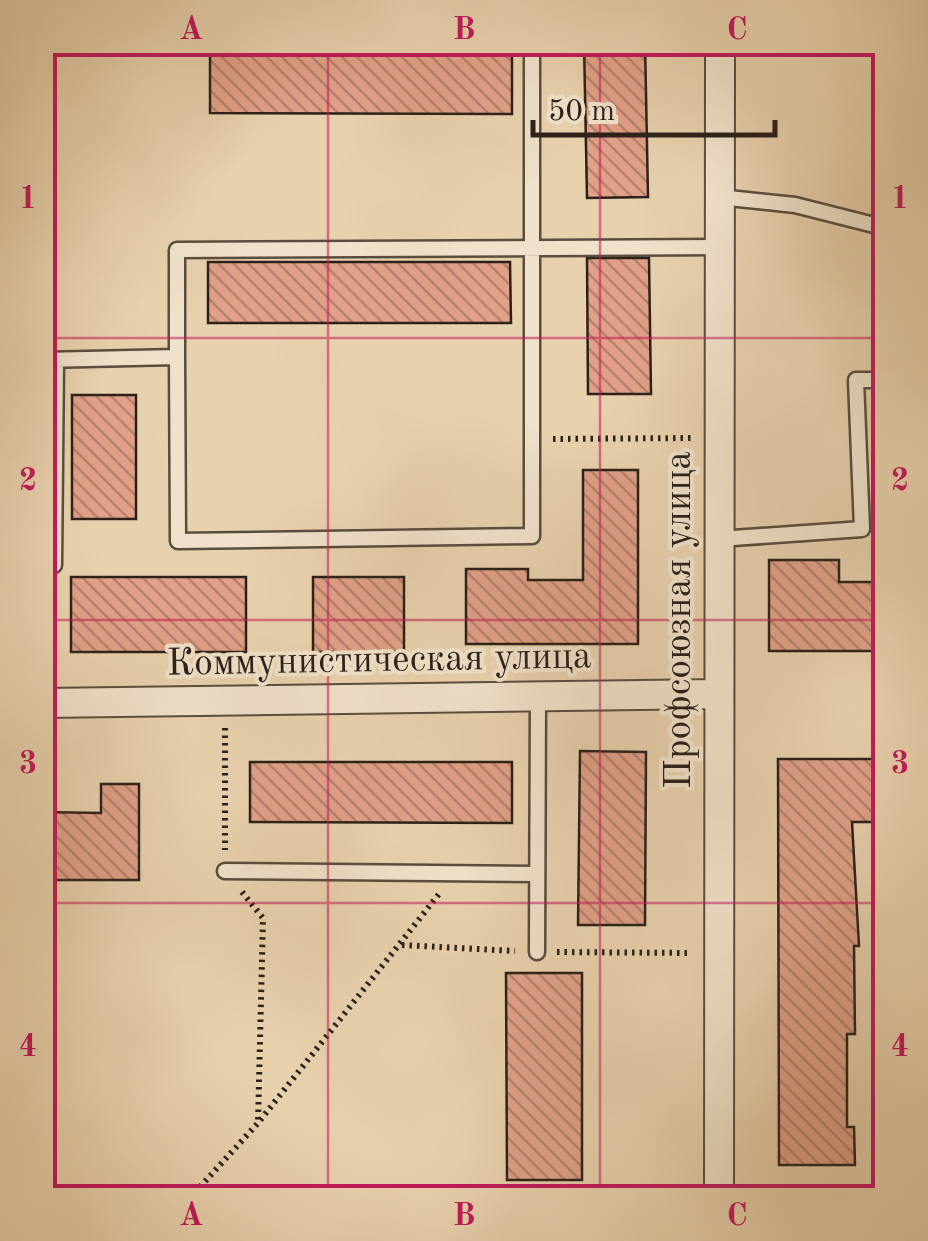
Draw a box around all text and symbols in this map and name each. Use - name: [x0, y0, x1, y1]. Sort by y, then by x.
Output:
- text: A: [179, 15, 203, 47]
- text: B: [453, 15, 475, 47]
- text: C: [726, 15, 748, 47]
- scale bar: [533, 75, 776, 137]
- text: 50 m: [548, 97, 615, 127]
- text: 1: [19, 184, 37, 216]
- text: 1: [891, 184, 909, 216]
- street label: Профсоюзная улица: [661, 451, 699, 789]
- text: 2: [19, 466, 37, 498]
- text: 2: [891, 466, 909, 498]
- street label: Коммунистическая улица: [166, 638, 592, 684]
- text: 3: [19, 749, 37, 781]
- text: 3: [891, 749, 909, 781]
- text: 4: [19, 1032, 37, 1064]
- text: 4: [891, 1032, 909, 1064]
- text: A: [179, 1201, 203, 1233]
- text: B: [453, 1201, 475, 1233]
- text: C: [726, 1201, 748, 1233]

